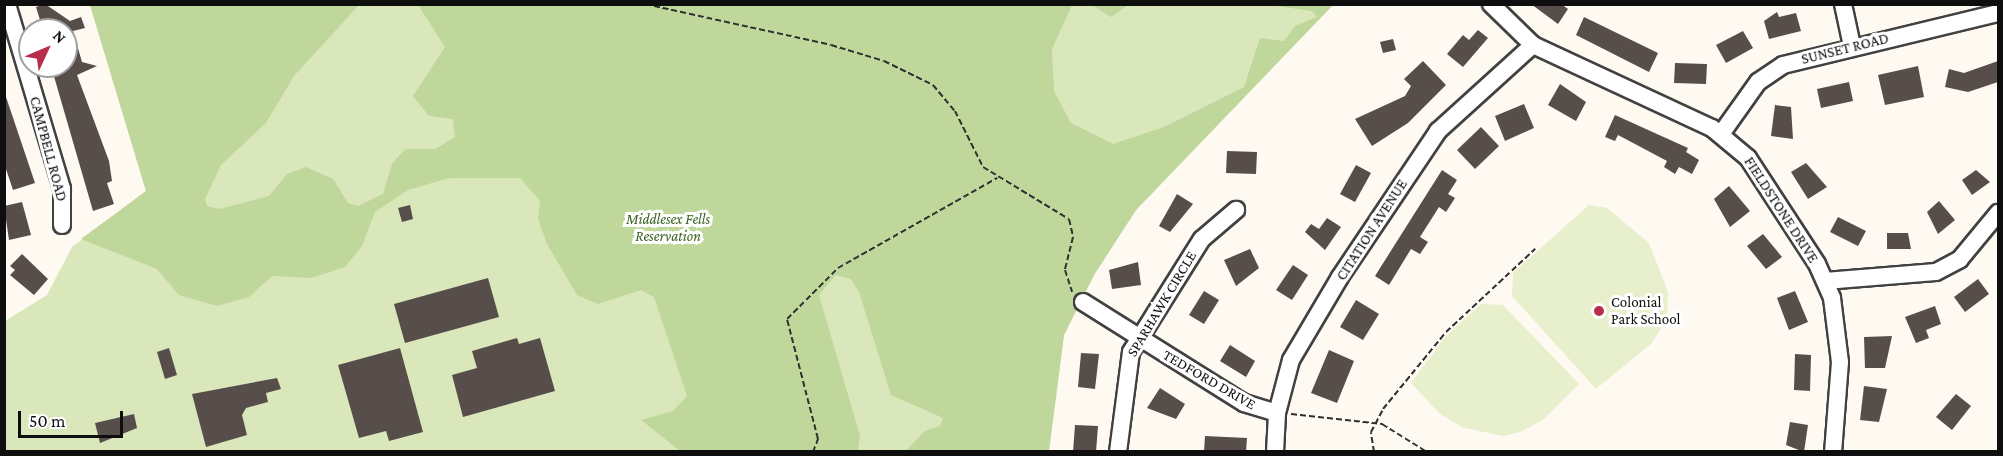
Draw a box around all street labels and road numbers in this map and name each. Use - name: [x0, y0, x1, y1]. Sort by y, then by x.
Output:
- street label: SUNSET ROAD: [1799, 29, 1891, 69]
- street label: CAMPBELL ROAD: [25, 95, 71, 203]
- street label: FIELDSTONE DRIVE: [1740, 154, 1822, 266]
- street label: CITATION AVENUE: [1333, 176, 1411, 284]
- street label: SPARHAWK CIRCLE: [1123, 248, 1201, 360]
- street label: TEDFORD DRIVE: [1159, 346, 1259, 414]

